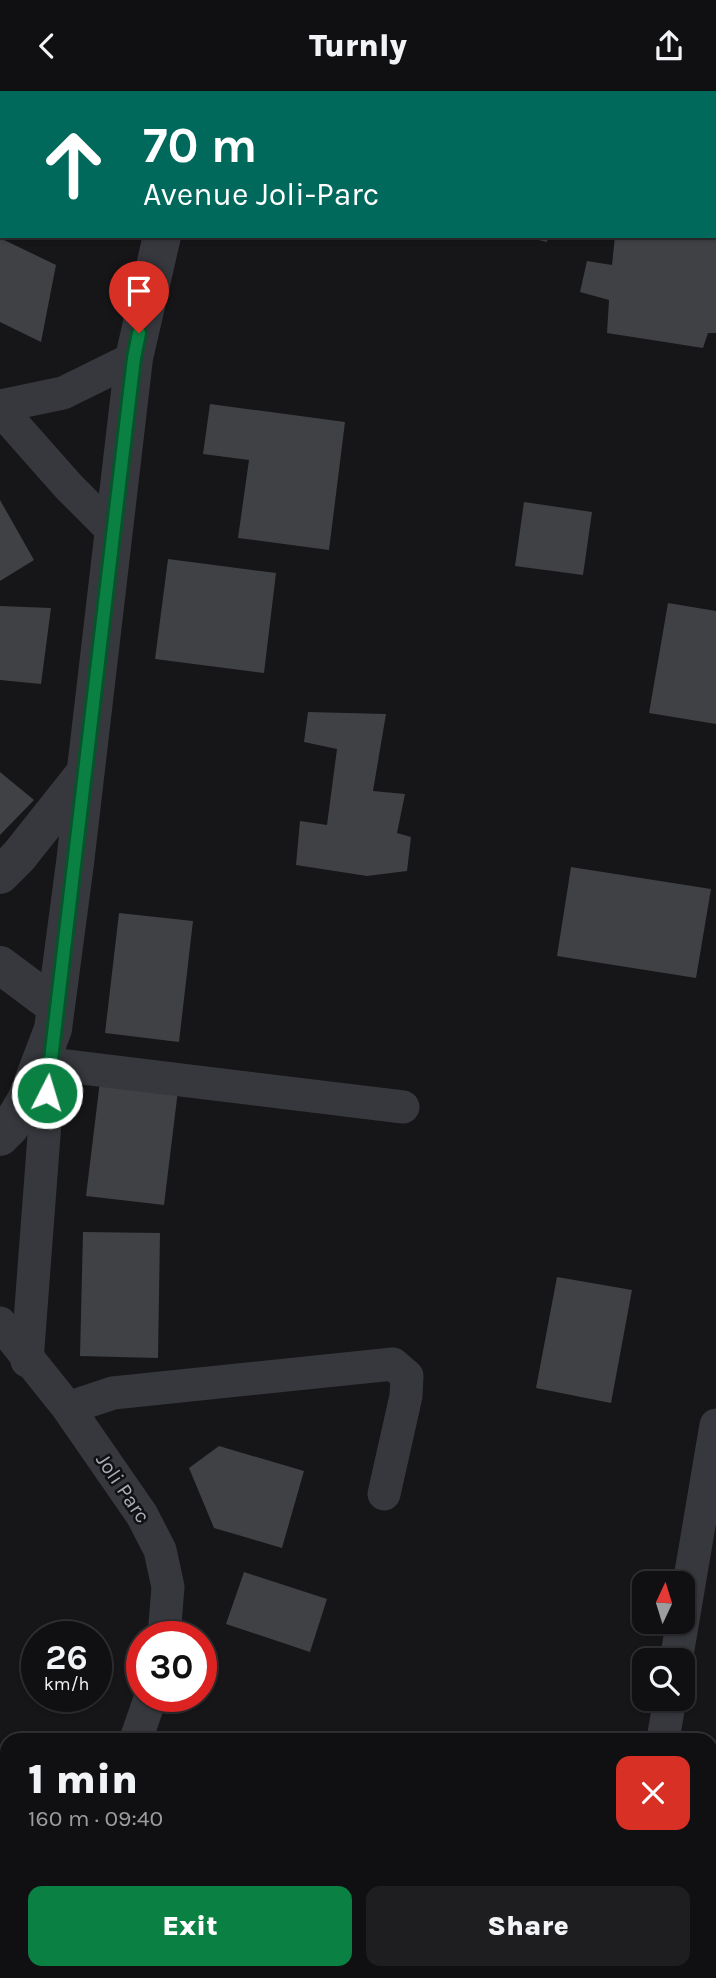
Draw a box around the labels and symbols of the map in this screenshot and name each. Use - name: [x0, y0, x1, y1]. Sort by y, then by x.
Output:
- pin: [109, 261, 169, 333]
- position arrow: [10, 1056, 84, 1130]
- street label: Joli Parc: [91, 1449, 155, 1527]
- north arrow: [632, 1571, 695, 1635]
- speed limit sign: 30: [126, 1621, 217, 1712]

